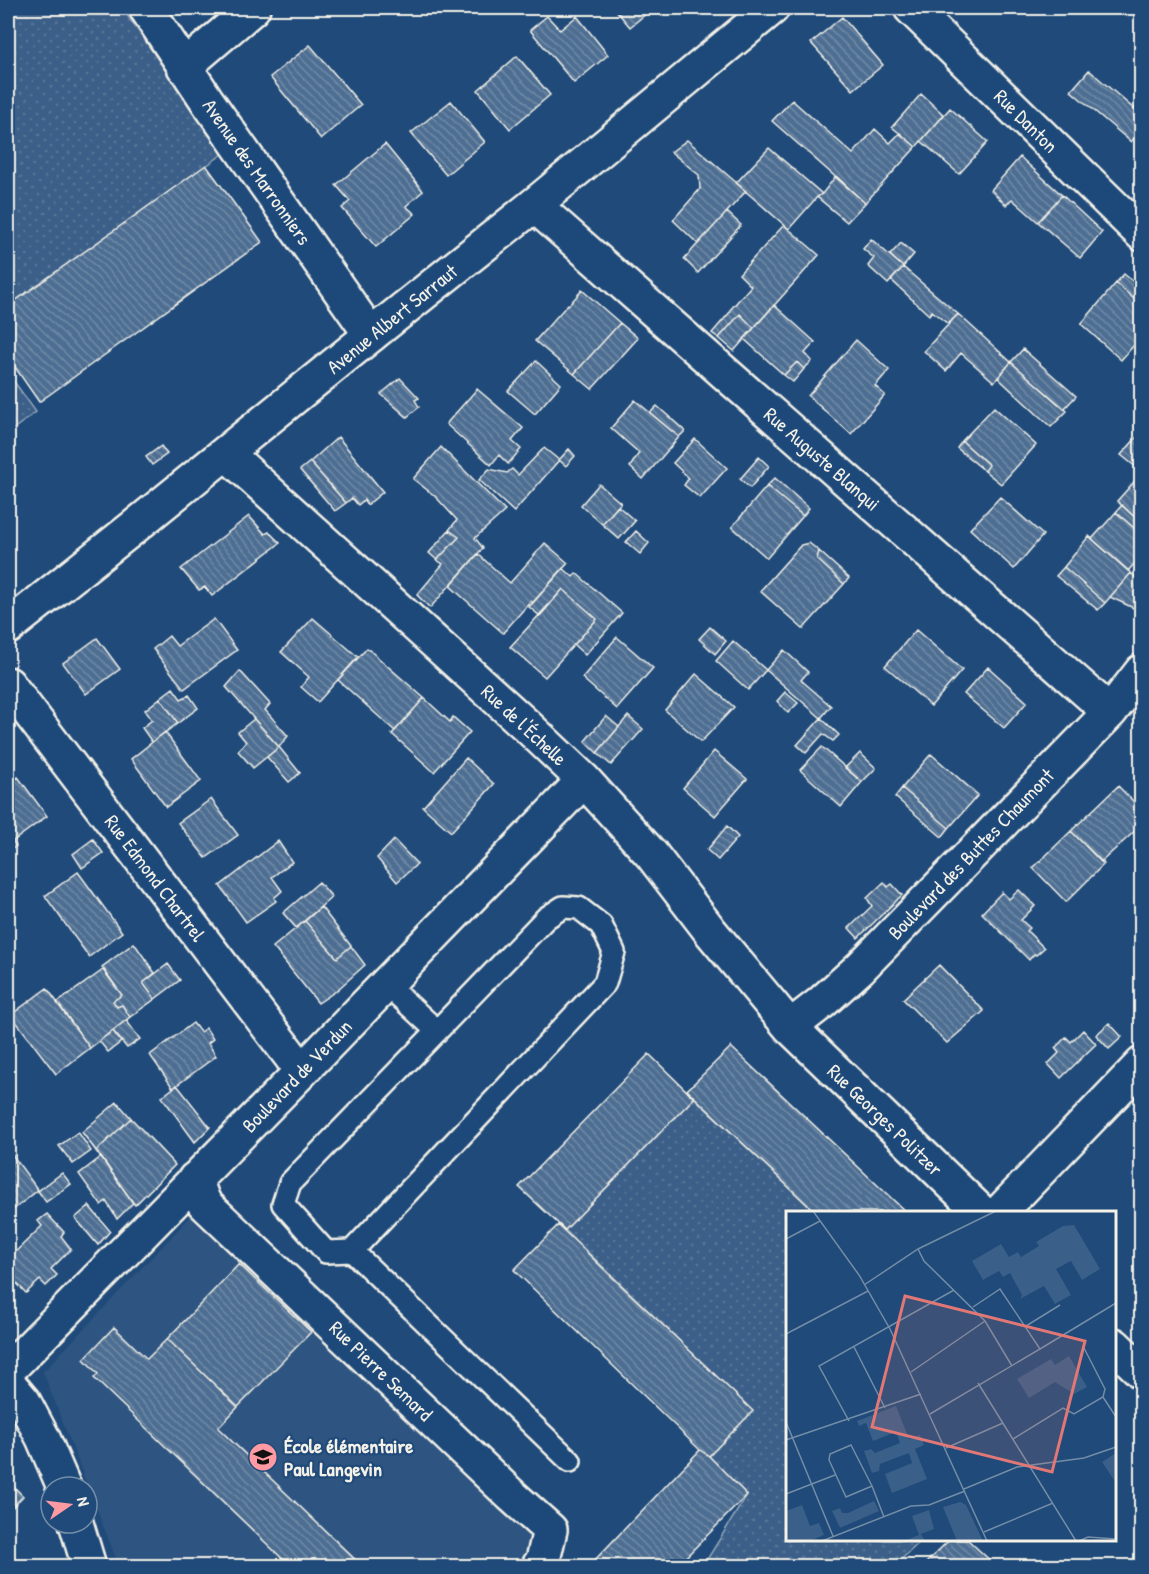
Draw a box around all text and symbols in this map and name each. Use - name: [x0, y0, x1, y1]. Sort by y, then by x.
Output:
- street label: Rue Danton: [989, 83, 1064, 158]
- street label: Avenue des Marronniers: [197, 93, 318, 250]
- street label: Avenue Albert Sarraut: [321, 257, 464, 380]
- street label: Rue Auguste Blanqui: [759, 401, 886, 517]
- street label: Rue de l'Échelle: [476, 678, 573, 771]
- street label: Boulevard des Buttes Chaumont: [882, 761, 1060, 945]
- street label: Rue Edmond Chartrel: [99, 809, 212, 947]
- street label: Boulevard de Verdun: [236, 1013, 358, 1138]
- street label: Rue Georges Politzer: [822, 1058, 949, 1182]
- inset map: [786, 1211, 1116, 1541]
- street label: Rue Pierre Semard: [324, 1314, 439, 1427]
- place label: École élémentaire Paul Langevin: [284, 1432, 413, 1483]
- school or university icon: École élémentaire Paul Langevin: [247, 1441, 279, 1473]
- north arrow: [39, 1475, 99, 1535]
- text: N: [72, 1495, 95, 1509]

